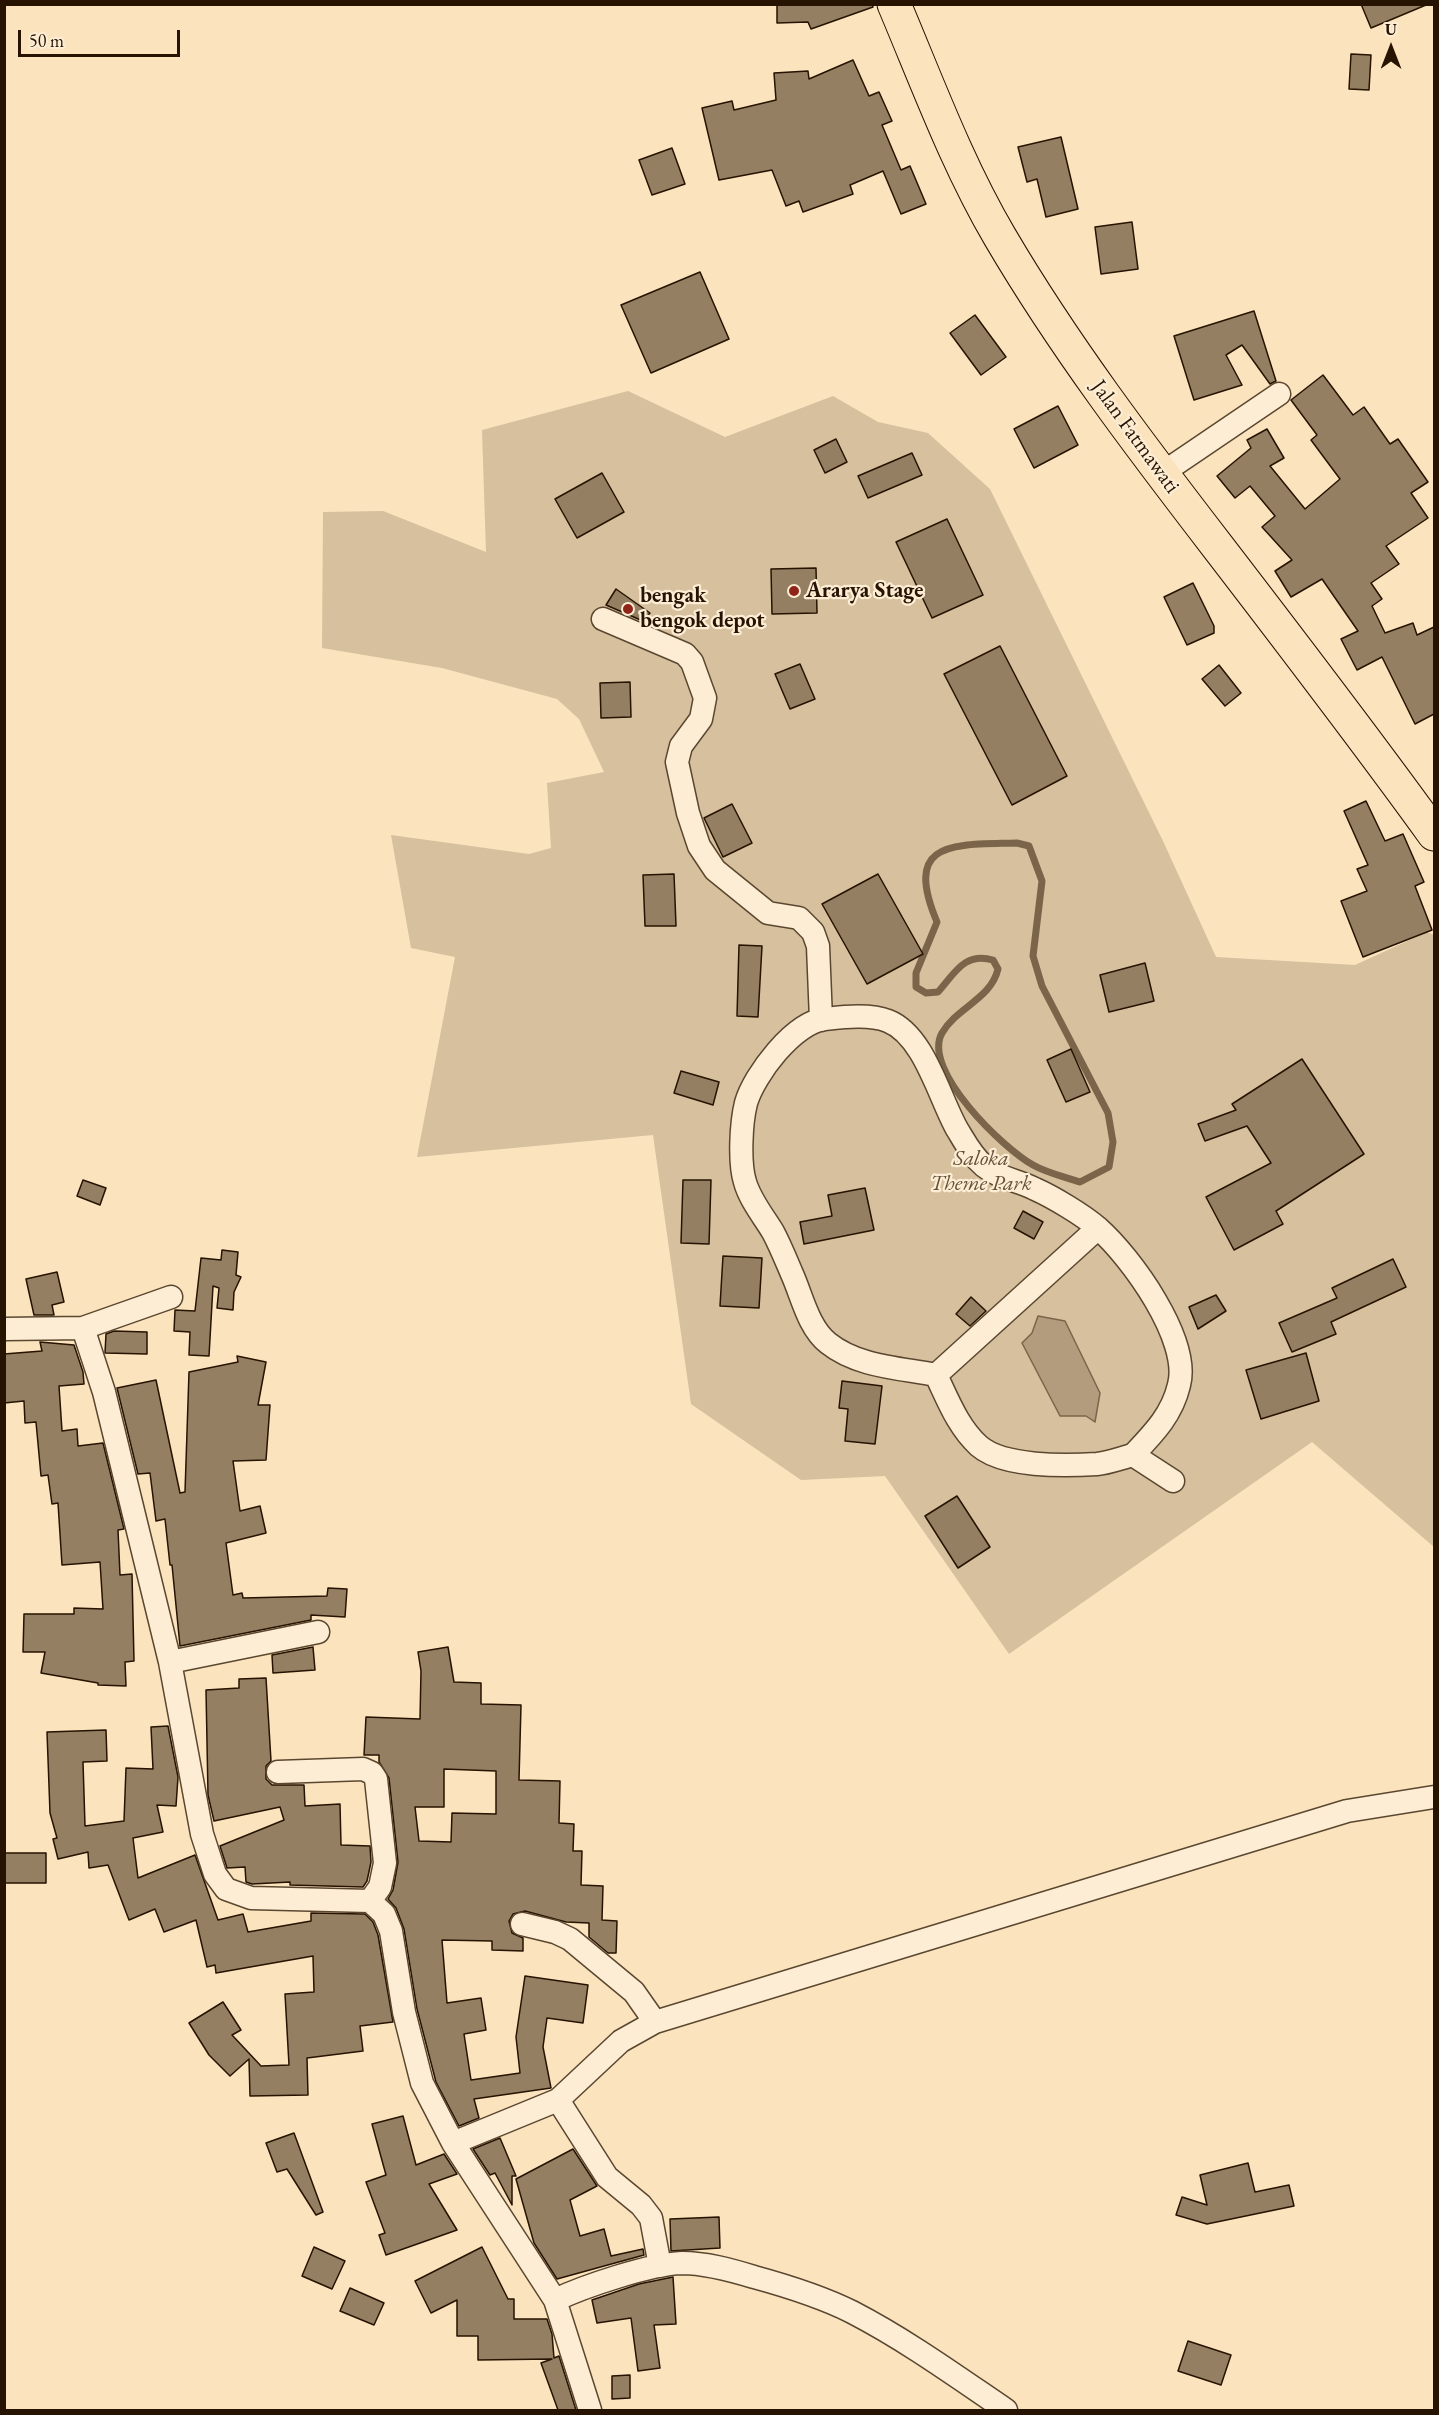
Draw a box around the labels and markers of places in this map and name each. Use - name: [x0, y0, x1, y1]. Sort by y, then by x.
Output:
- place label: Ararya Stage: [806, 578, 923, 604]
- place label: bengak bengok depot: [640, 583, 765, 634]
- marker: Ararya Stage: [787, 584, 801, 598]
- marker: bengak bengok depot: [621, 602, 635, 616]

